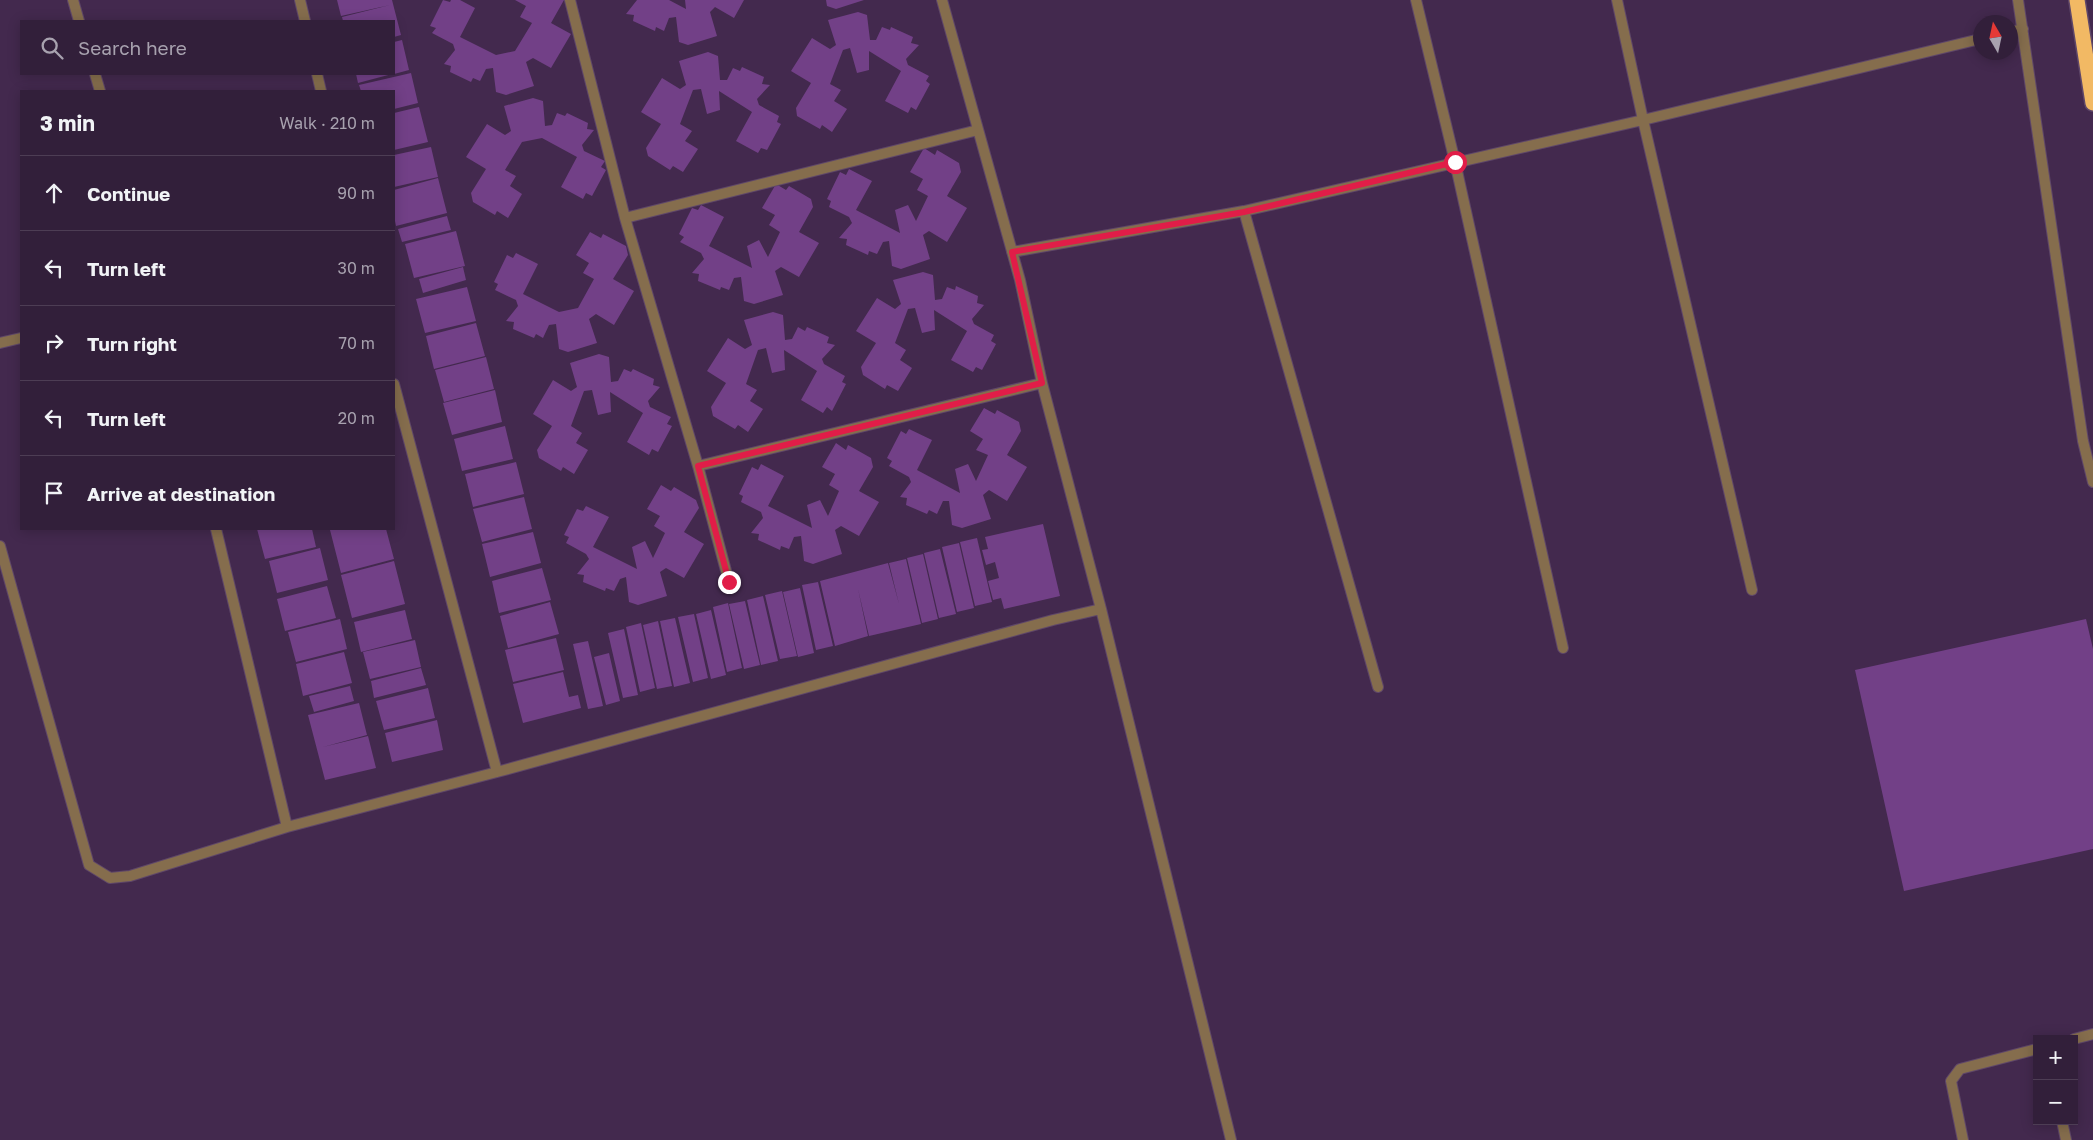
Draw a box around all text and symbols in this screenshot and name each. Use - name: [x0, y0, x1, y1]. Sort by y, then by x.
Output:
- north arrow: [1973, 15, 2018, 60]
- search box: [20, 20, 395, 75]
- icon: search: [38, 34, 66, 62]
- text: Search here: [78, 36, 187, 59]
- text: 3 min: [40, 110, 95, 136]
- text: Walk · 210 m: [279, 113, 375, 133]
- route start: [1444, 151, 1467, 174]
- icon: ahead: [40, 179, 68, 207]
- text: Continue: [87, 182, 170, 205]
- text: 90 m: [337, 183, 375, 203]
- icon: left: [40, 254, 68, 282]
- text: Turn left: [87, 257, 166, 280]
- text: 30 m: [338, 258, 375, 278]
- icon: right: [40, 329, 68, 357]
- text: Turn right: [87, 332, 177, 355]
- text: 70 m: [338, 333, 375, 353]
- icon: left: [40, 404, 68, 432]
- text: Turn left: [87, 407, 166, 430]
- text: 20 m: [338, 408, 375, 428]
- icon: arrive: [40, 479, 68, 507]
- text: Arrive at destination: [87, 482, 275, 505]
- route end: [718, 571, 741, 594]
- map controls: [2033, 1035, 2078, 1125]
- button: +: [2033, 1035, 2078, 1080]
- button: −: [2033, 1080, 2078, 1125]

